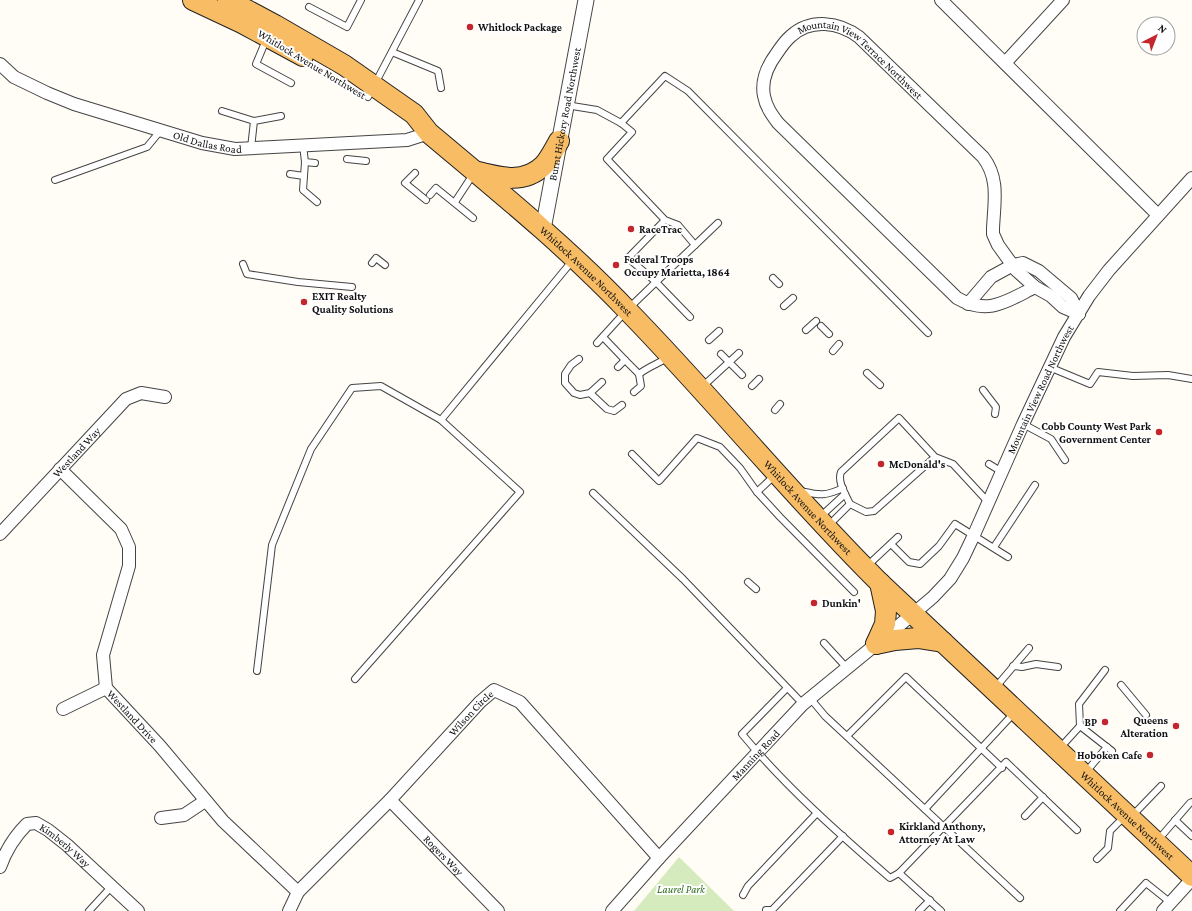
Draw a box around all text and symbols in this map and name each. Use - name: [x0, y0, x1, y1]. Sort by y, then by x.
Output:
- north arrow: [1136, 16, 1176, 56]
- street label: Mountain View Terrace Northwest: [795, 18, 925, 101]
- place label: Whitlock Package: [477, 21, 562, 33]
- marker: Whitlock Package: [465, 22, 475, 32]
- text: N: [1156, 22, 1170, 36]
- street label: Whitlock Avenue Northwest: [256, 27, 369, 101]
- street label: Burnt Hickory Road Northwest: [546, 46, 583, 182]
- street label: Old Dallas Road: [172, 129, 242, 155]
- place label: RaceTrac: [639, 223, 682, 235]
- street label: Whitlock Avenue Northwest: [537, 224, 636, 319]
- marker: RaceTrac: [626, 224, 636, 234]
- place label: Federal Troops Occupy Marietta, 1864: [624, 253, 730, 279]
- marker: Federal Troops Occupy Marietta, 1864: [611, 260, 621, 270]
- place label: EXIT Realty Quality Solutions: [312, 290, 394, 315]
- marker: EXIT Realty Quality Solutions: [299, 297, 309, 307]
- street label: Mountain View Road Northwest: [1005, 322, 1076, 456]
- place label: Cobb County West Park Government Center: [1041, 420, 1152, 445]
- street label: Westland Way: [50, 424, 104, 480]
- marker: Cobb County West Park Government Center: [1154, 427, 1164, 437]
- street label: Whitlock Avenue Northwest: [761, 457, 855, 557]
- place label: McDonald's: [889, 458, 946, 470]
- marker: McDonald's: [876, 459, 886, 469]
- place label: Dunkin': [822, 597, 861, 609]
- marker: Dunkin': [809, 598, 819, 608]
- street label: Westland Drive: [105, 687, 160, 746]
- street label: Wilson Circle: [446, 687, 496, 738]
- place label: Queens Alteration: [1120, 714, 1169, 739]
- place label: BP: [1084, 716, 1097, 728]
- marker: BP: [1100, 717, 1110, 727]
- marker: Queens Alteration: [1171, 721, 1181, 731]
- street label: Manning Road: [729, 727, 782, 783]
- place label: Hoboken Cafe: [1077, 749, 1142, 761]
- marker: Hoboken Cafe: [1145, 750, 1155, 760]
- street label: Whitlock Avenue Northwest: [1078, 768, 1177, 862]
- place label: Kirkland Anthony, Attorney At Law: [898, 820, 986, 845]
- street label: Kimberly Way: [38, 821, 94, 871]
- marker: Kirkland Anthony, Attorney At Law: [886, 827, 896, 837]
- street label: Rogers Way: [421, 833, 467, 879]
- park label: Laurel Park: [657, 883, 706, 895]

